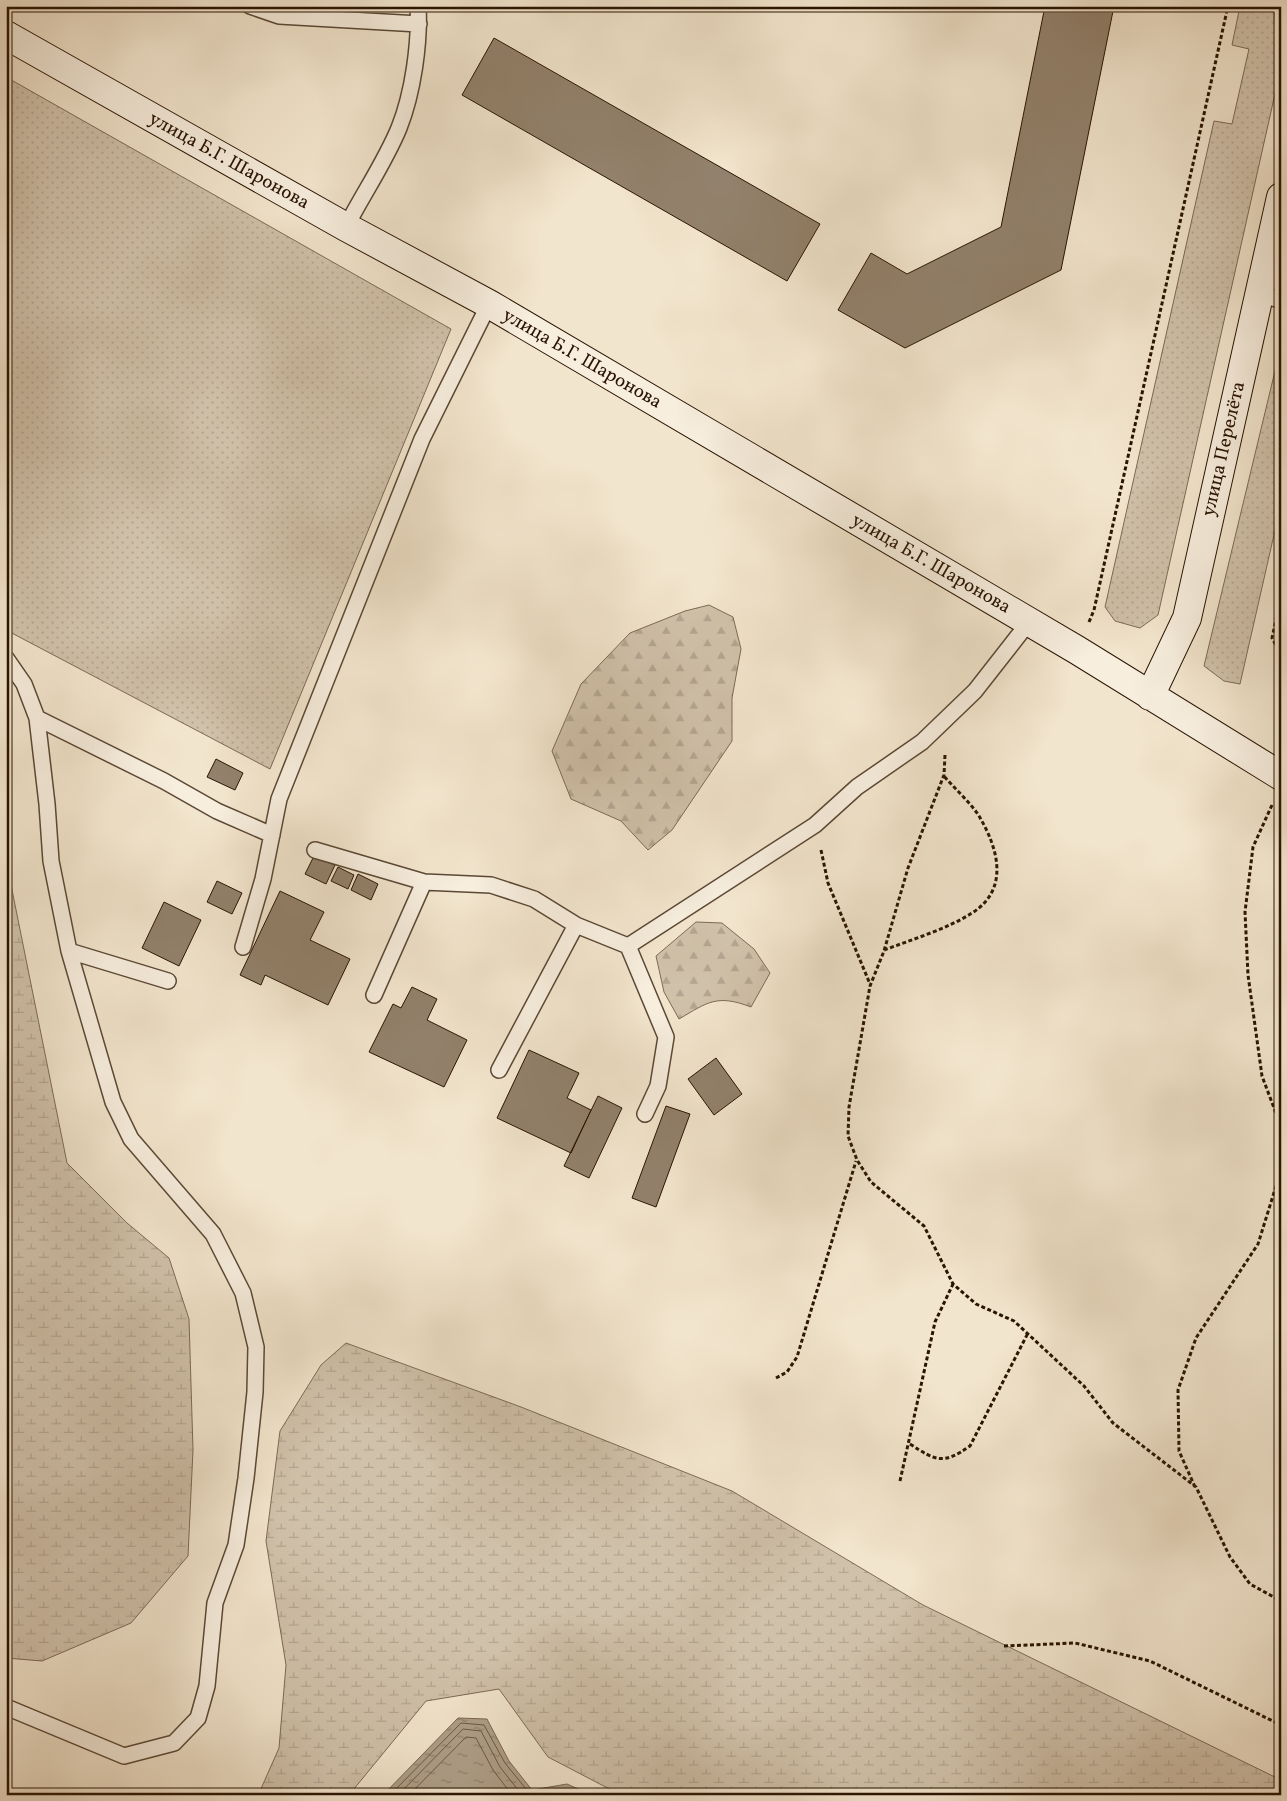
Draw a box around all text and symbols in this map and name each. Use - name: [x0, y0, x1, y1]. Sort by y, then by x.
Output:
- street label: улица Б.Г. Шаронова: [144, 106, 314, 216]
- street label: улица Б.Г. Шаронова: [497, 303, 667, 415]
- street label: улица Перелёта: [1196, 379, 1252, 519]
- street label: улица Б.Г. Шаронова: [846, 508, 1016, 620]

